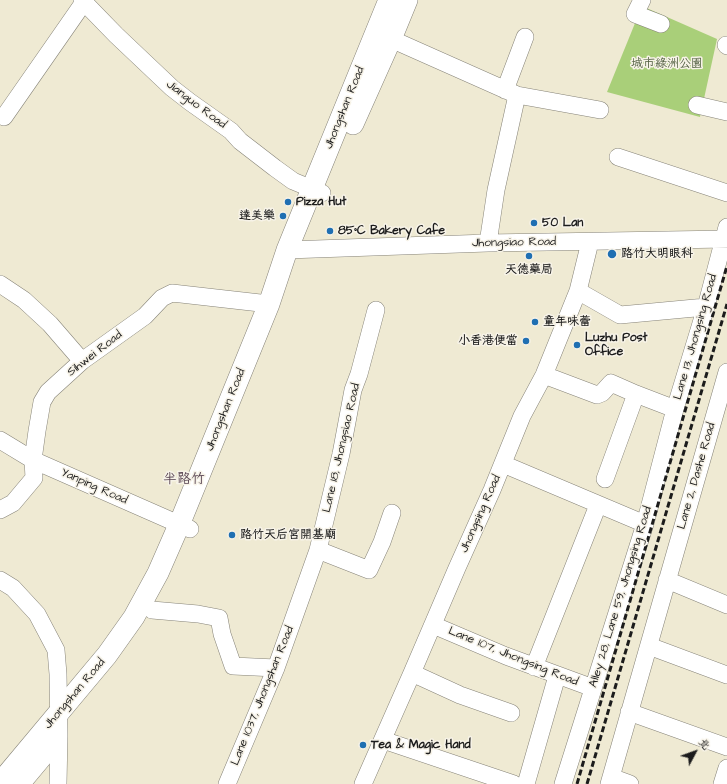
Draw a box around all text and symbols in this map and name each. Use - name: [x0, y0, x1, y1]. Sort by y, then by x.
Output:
- park label: 城市綠洲公園: [631, 57, 703, 71]
- street label: Jhongshan Road: [322, 65, 368, 151]
- street label: Jianguo Road: [163, 78, 229, 132]
- place label: Pizza Hut: [296, 195, 346, 209]
- marker: Pizza Hut: [283, 197, 293, 207]
- place label: 達美樂: [239, 209, 275, 223]
- marker: 達美樂: [278, 211, 288, 221]
- place label: 50 Lan: [542, 216, 583, 230]
- marker: 50 Lan: [529, 218, 539, 228]
- place label: 85°C Bakery Cafe: [338, 224, 445, 238]
- marker: 85°C Bakery Cafe: [325, 226, 335, 236]
- street label: Jhongsiao Road: [472, 235, 556, 251]
- place label: 路竹大明眼科: [621, 247, 693, 261]
- marker: 路竹大明眼科: [606, 248, 618, 260]
- marker: 天德藥局: [524, 251, 534, 261]
- place label: 天德藥局: [505, 263, 553, 277]
- street label: Lane 13, Jhongsing Road: [671, 273, 721, 401]
- place label: 童年味蕾: [543, 315, 591, 329]
- marker: 童年味蕾: [530, 317, 540, 327]
- street label: Sihwei Road: [65, 328, 125, 380]
- place label: Luzhu Post Office: [585, 331, 647, 359]
- place label: 小香港便當: [458, 334, 518, 348]
- marker: 小香港便當: [521, 336, 531, 346]
- marker: Luzhu Post Office: [572, 340, 582, 350]
- street label: Jhongshan Road: [203, 367, 249, 453]
- street label: Lane 18, Jhongsiao Road: [320, 382, 364, 514]
- street label: Lane 2, Dashe Road: [675, 421, 719, 531]
- street label: Yanping Road: [58, 466, 130, 508]
- district label: 半路竹: [163, 472, 205, 488]
- street label: Jhongsing Road: [457, 473, 505, 555]
- street label: Alley 28, Lane 59, Jhongsing Road: [587, 505, 655, 689]
- place label: 路竹天后宮開基廟: [240, 528, 336, 542]
- marker: 路竹天后宮開基廟: [227, 530, 237, 540]
- street label: Lane 1037, Jhongshan Road: [228, 624, 298, 768]
- street label: Lane 107, Jhongsing Road: [446, 624, 580, 690]
- street label: Jhongshan Road: [41, 656, 109, 732]
- north arrow: [675, 732, 715, 772]
- text: 北: [695, 735, 714, 753]
- place label: Tea & Magic Hand: [371, 738, 471, 752]
- marker: Tea & Magic Hand: [358, 740, 368, 750]

